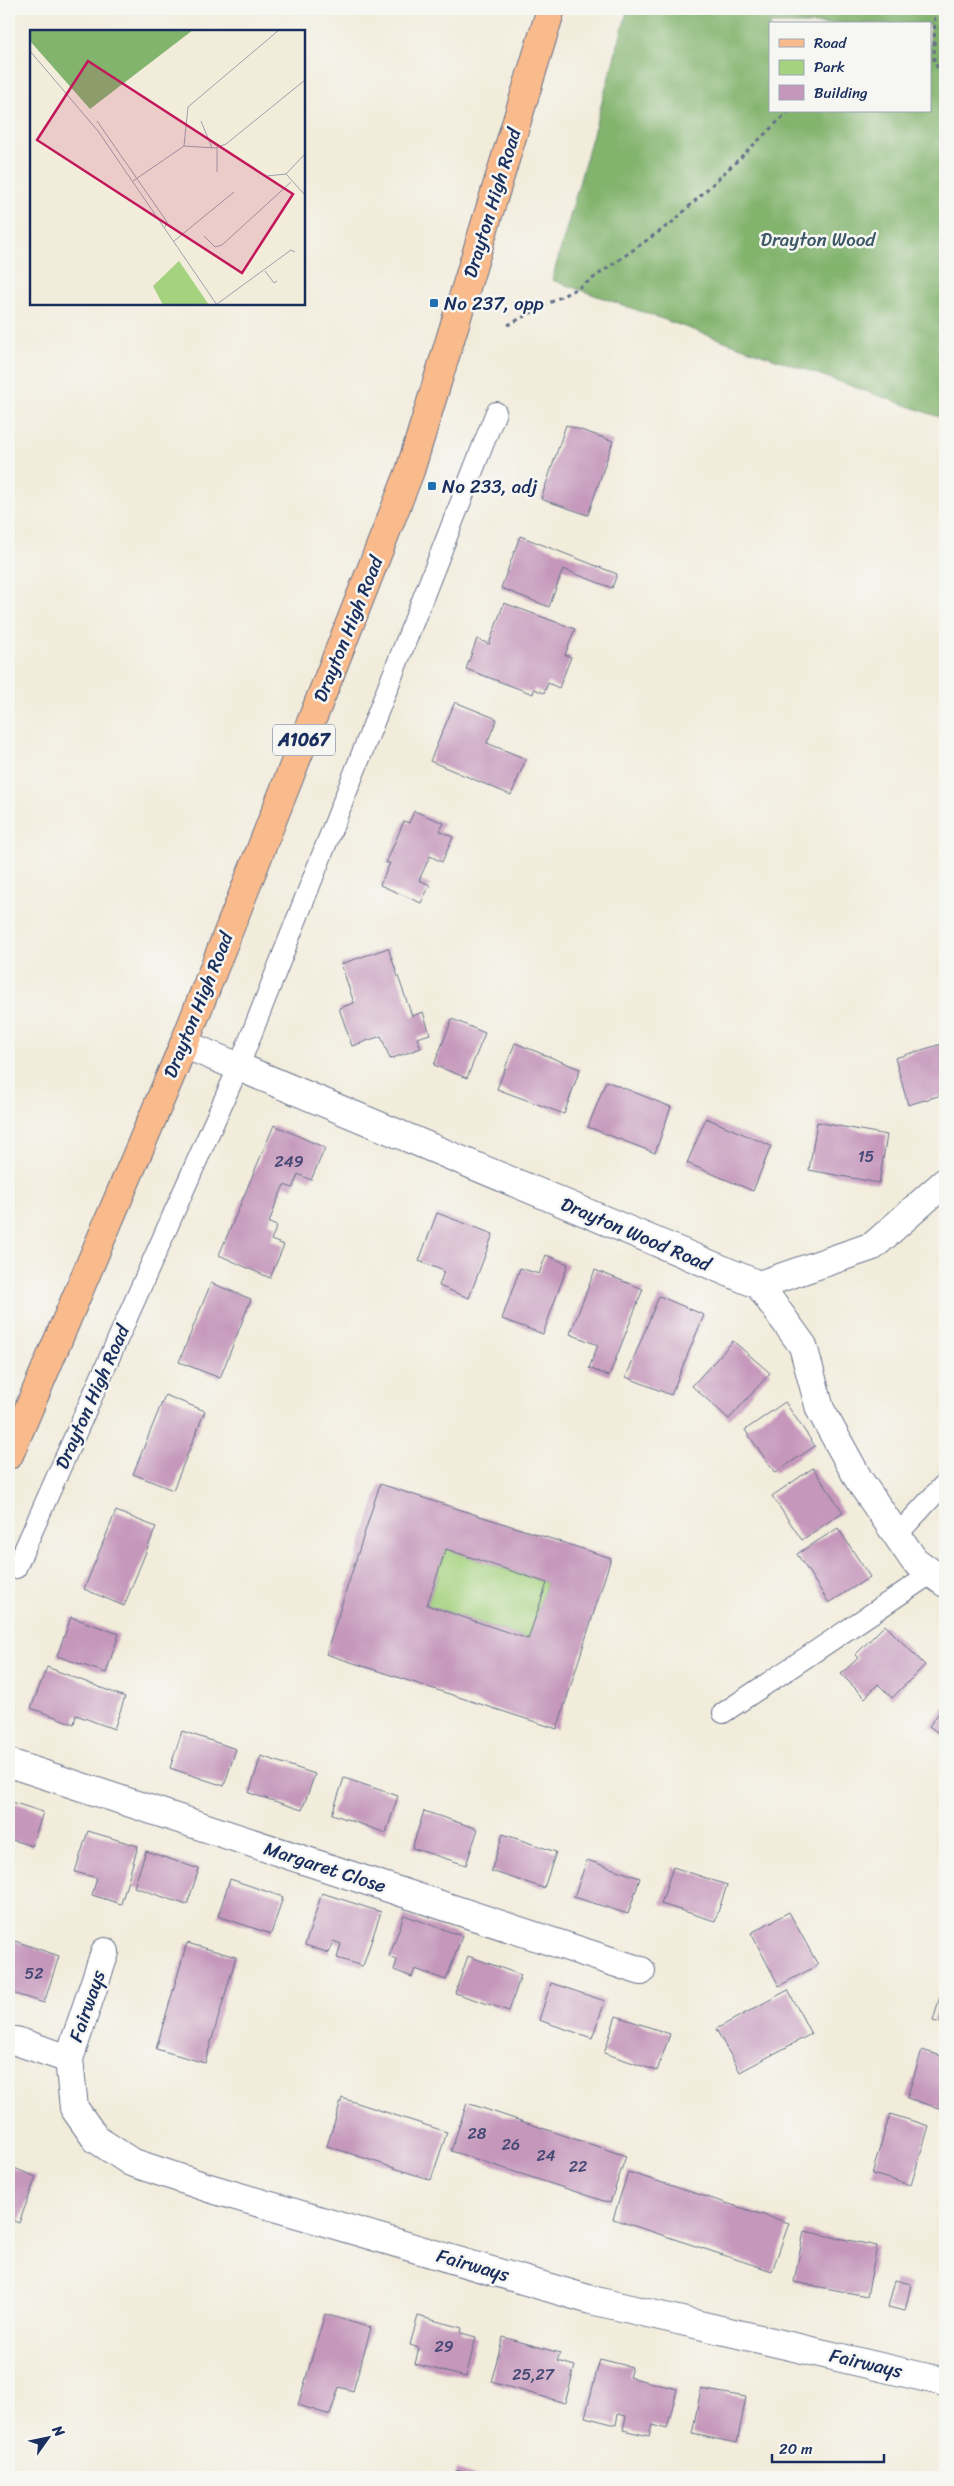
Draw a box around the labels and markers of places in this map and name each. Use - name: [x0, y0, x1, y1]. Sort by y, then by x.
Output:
- place label: No 237, opp: [444, 287, 544, 320]
- marker: No 237, opp: [428, 297, 440, 309]
- place label: No 233, adj: [442, 470, 538, 503]
- marker: No 233, adj: [426, 480, 438, 492]

